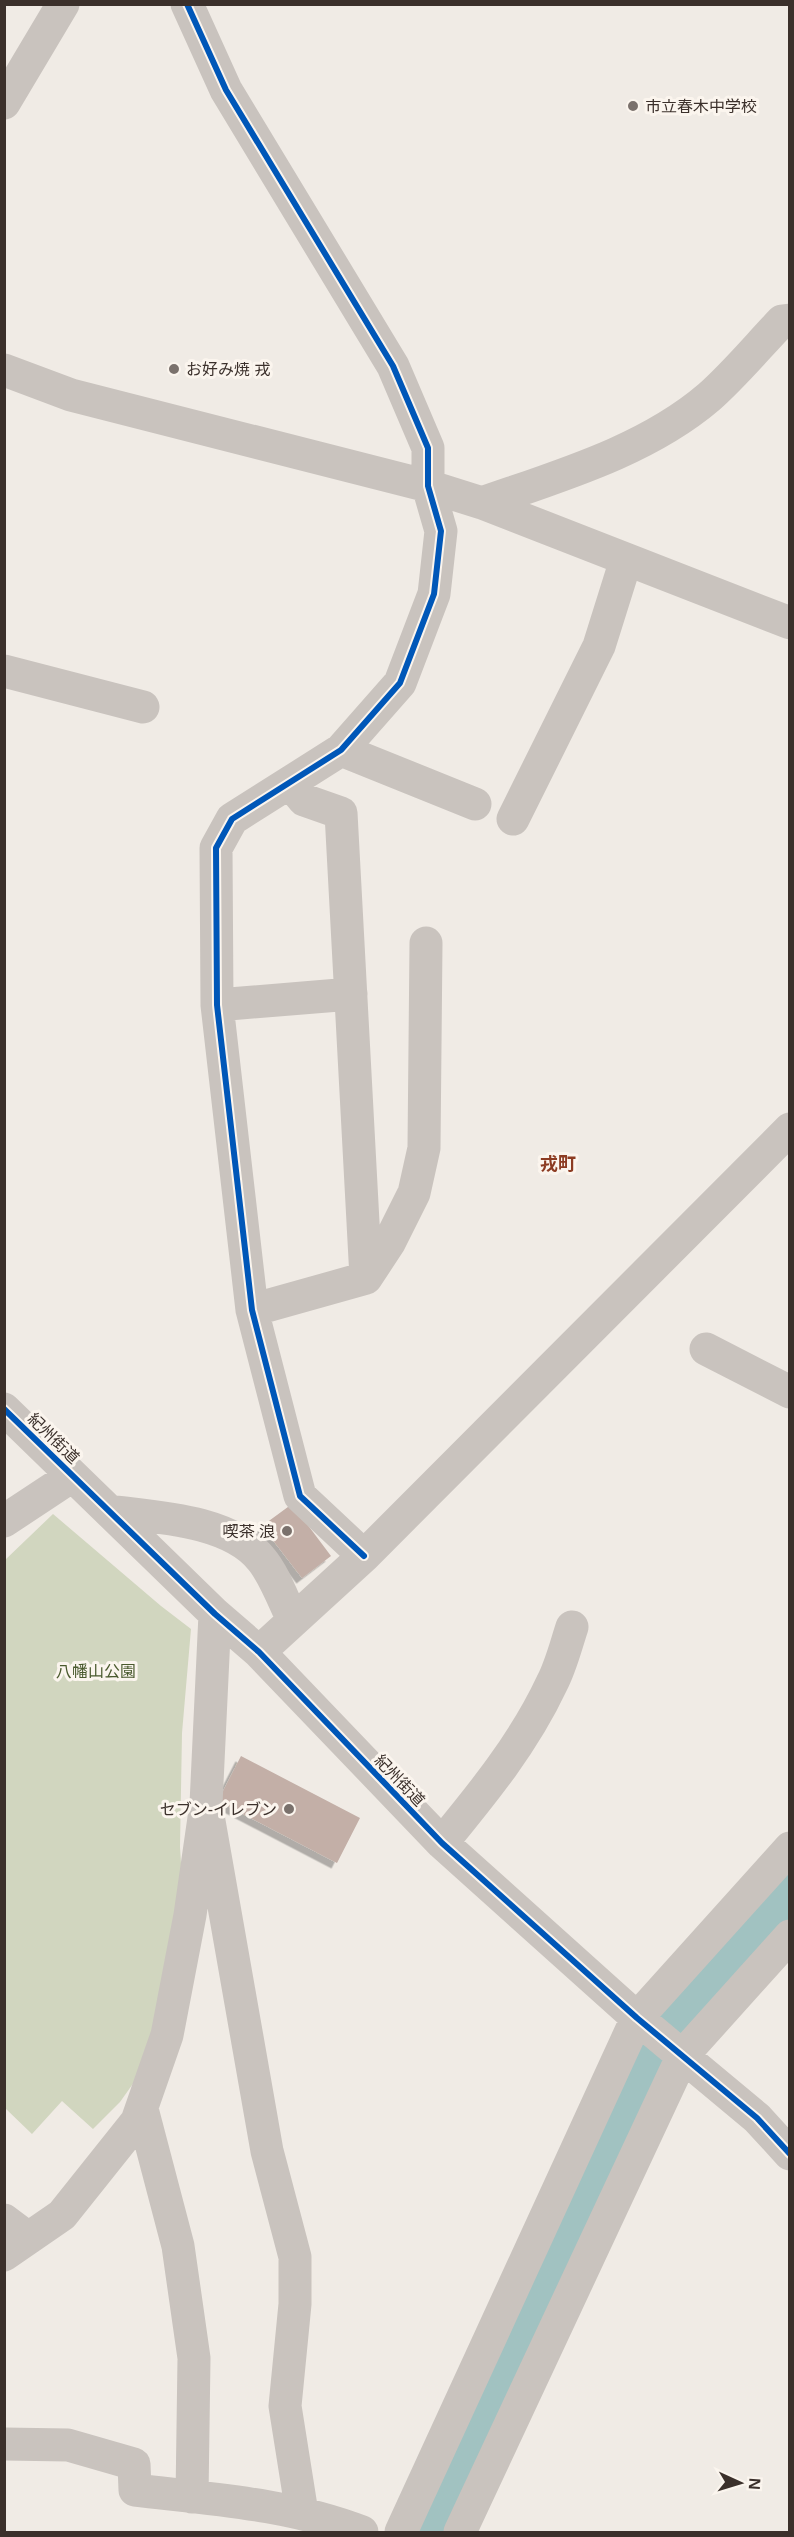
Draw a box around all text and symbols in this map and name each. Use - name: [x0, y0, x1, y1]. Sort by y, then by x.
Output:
- place label: 市立春木中学校: [645, 98, 757, 115]
- marker: 市立春木中学校: [626, 99, 640, 113]
- place label: お好み焼 戎: [186, 361, 270, 378]
- marker: お好み焼 戎: [167, 362, 181, 376]
- district label: 戎町: [540, 1154, 576, 1174]
- street label: 紀州街道: [25, 1410, 83, 1467]
- place label: 喫茶 浪: [223, 1523, 275, 1540]
- marker: 喫茶 浪: [280, 1524, 294, 1538]
- park label: 八幡山公園: [56, 1663, 136, 1680]
- street label: 紀州街道: [371, 1751, 428, 1809]
- place label: セブン-イレブン: [160, 1801, 277, 1818]
- marker: セブン-イレブン: [282, 1802, 296, 1816]
- north arrow: [710, 2453, 770, 2513]
- text: N: [746, 2478, 763, 2490]

